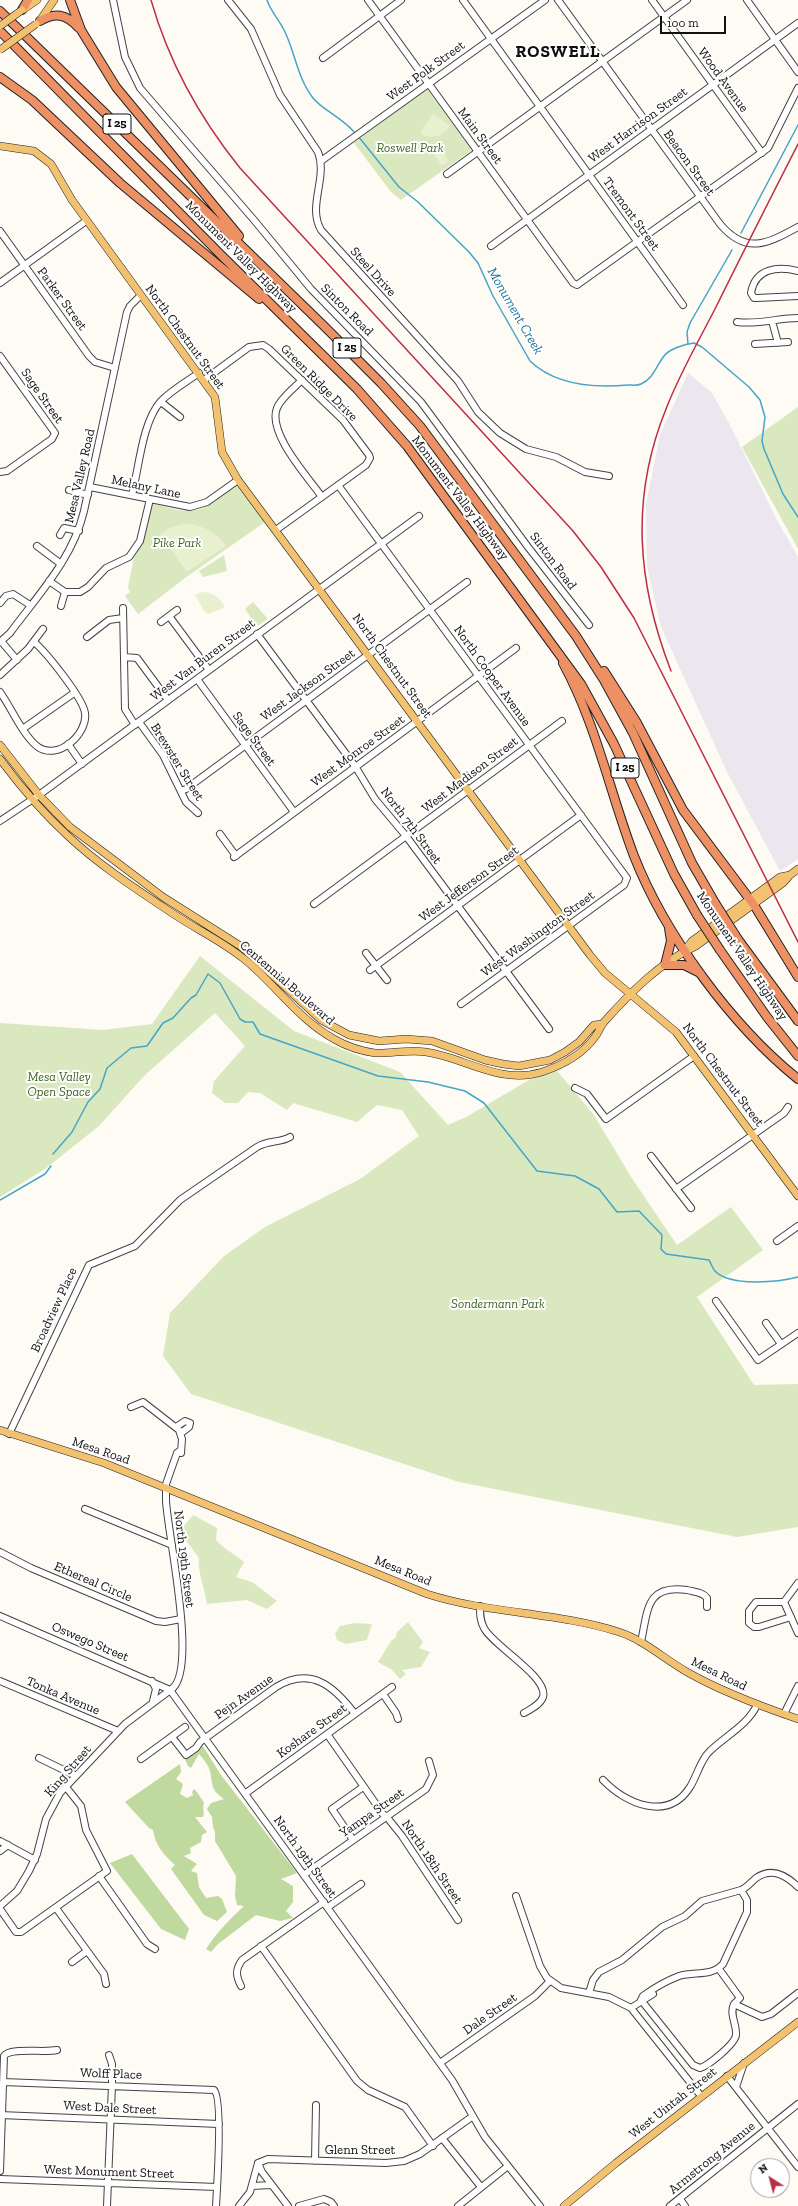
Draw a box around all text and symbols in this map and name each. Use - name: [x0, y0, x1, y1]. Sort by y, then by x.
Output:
- scale bar: [662, 8, 728, 34]
- text: 100 m: [667, 16, 699, 30]
- street label: West Polk Street: [384, 38, 468, 104]
- district label: ROSWELL: [516, 42, 600, 62]
- street label: Wood Avenue: [694, 45, 752, 115]
- street label: West Harrison Street: [585, 84, 691, 166]
- street label: Main Street: [454, 105, 506, 167]
- road number: I 25: [103, 114, 131, 134]
- street label: Beacon Street: [660, 127, 718, 199]
- park label: Roswell Park: [376, 140, 444, 156]
- street label: Tremont Street: [599, 174, 663, 254]
- street label: Monument Valley Highway: [182, 198, 300, 316]
- street label: Steel Drive: [347, 244, 399, 300]
- street label: Parker Street: [34, 264, 90, 334]
- water label: Monument Creek: [483, 265, 547, 357]
- street label: Sinton Road: [317, 280, 377, 340]
- street label: North Chestnut Street: [142, 282, 228, 392]
- road number: I 25: [333, 338, 361, 358]
- street label: Green Ridge Drive: [277, 341, 361, 425]
- street label: Sage Street: [17, 365, 67, 427]
- street label: Mesa Valley Road: [62, 427, 98, 525]
- street label: Monument Valley Highway: [408, 433, 512, 563]
- street label: Melany Lane: [110, 472, 182, 502]
- street label: Sinton Road: [526, 529, 580, 593]
- park label: Pike Park: [153, 535, 201, 551]
- street label: North Chestnut Street: [349, 611, 435, 721]
- street label: West Van Buren Street: [148, 616, 258, 704]
- street label: North Cooper Avenue: [450, 622, 534, 730]
- street label: West Jackson Street: [258, 646, 358, 724]
- street label: Sage Street: [229, 709, 279, 769]
- street label: West Monroe Street: [308, 712, 408, 790]
- street label: Brewster Street: [147, 720, 207, 804]
- street label: West Madison Street: [419, 734, 521, 816]
- road number: I 25: [611, 758, 639, 778]
- street label: North 7th Street: [377, 785, 445, 867]
- street label: West Jefferson Street: [416, 843, 522, 925]
- street label: West Washington Street: [478, 888, 598, 980]
- street label: Monument Valley Highway: [693, 889, 791, 1023]
- street label: Centennial Boulevard: [236, 938, 338, 1028]
- street label: North Chestnut Street: [679, 1020, 767, 1130]
- park label: Mesa Valley Open Space: [27, 1069, 91, 1100]
- street label: Broadview Place: [28, 1265, 80, 1355]
- park label: Sondermann Park: [451, 1296, 545, 1312]
- street label: Mesa Road: [70, 1434, 132, 1468]
- street label: North 19th Street: [170, 1510, 198, 1608]
- street label: Mesa Road: [372, 1553, 434, 1589]
- street label: Ethereal Circle: [52, 1559, 134, 1605]
- street label: Oswego Street: [49, 1619, 131, 1665]
- street label: Mesa Road: [689, 1654, 749, 1694]
- street label: Pejn Avenue: [212, 1671, 276, 1723]
- street label: Tonka Avenue: [24, 1673, 102, 1719]
- street label: Koshare Street: [274, 1700, 350, 1762]
- street label: King Street: [41, 1742, 95, 1800]
- street label: Yampa Street: [337, 1785, 407, 1841]
- street label: North 19th Street: [270, 1813, 340, 1901]
- street label: North 18th Street: [398, 1817, 466, 1907]
- street label: Dale Street: [460, 1990, 520, 2038]
- street label: West Uintah Street: [626, 2064, 720, 2142]
- street label: Wolff Place: [80, 2065, 142, 2083]
- street label: West Dale Street: [63, 2098, 157, 2118]
- street label: Armstrong Avenue: [666, 2118, 758, 2198]
- street label: Glenn Street: [325, 2142, 395, 2158]
- north arrow: [750, 2158, 790, 2198]
- text: N: [756, 2161, 770, 2176]
- street label: West Monument Street: [44, 2162, 174, 2182]

